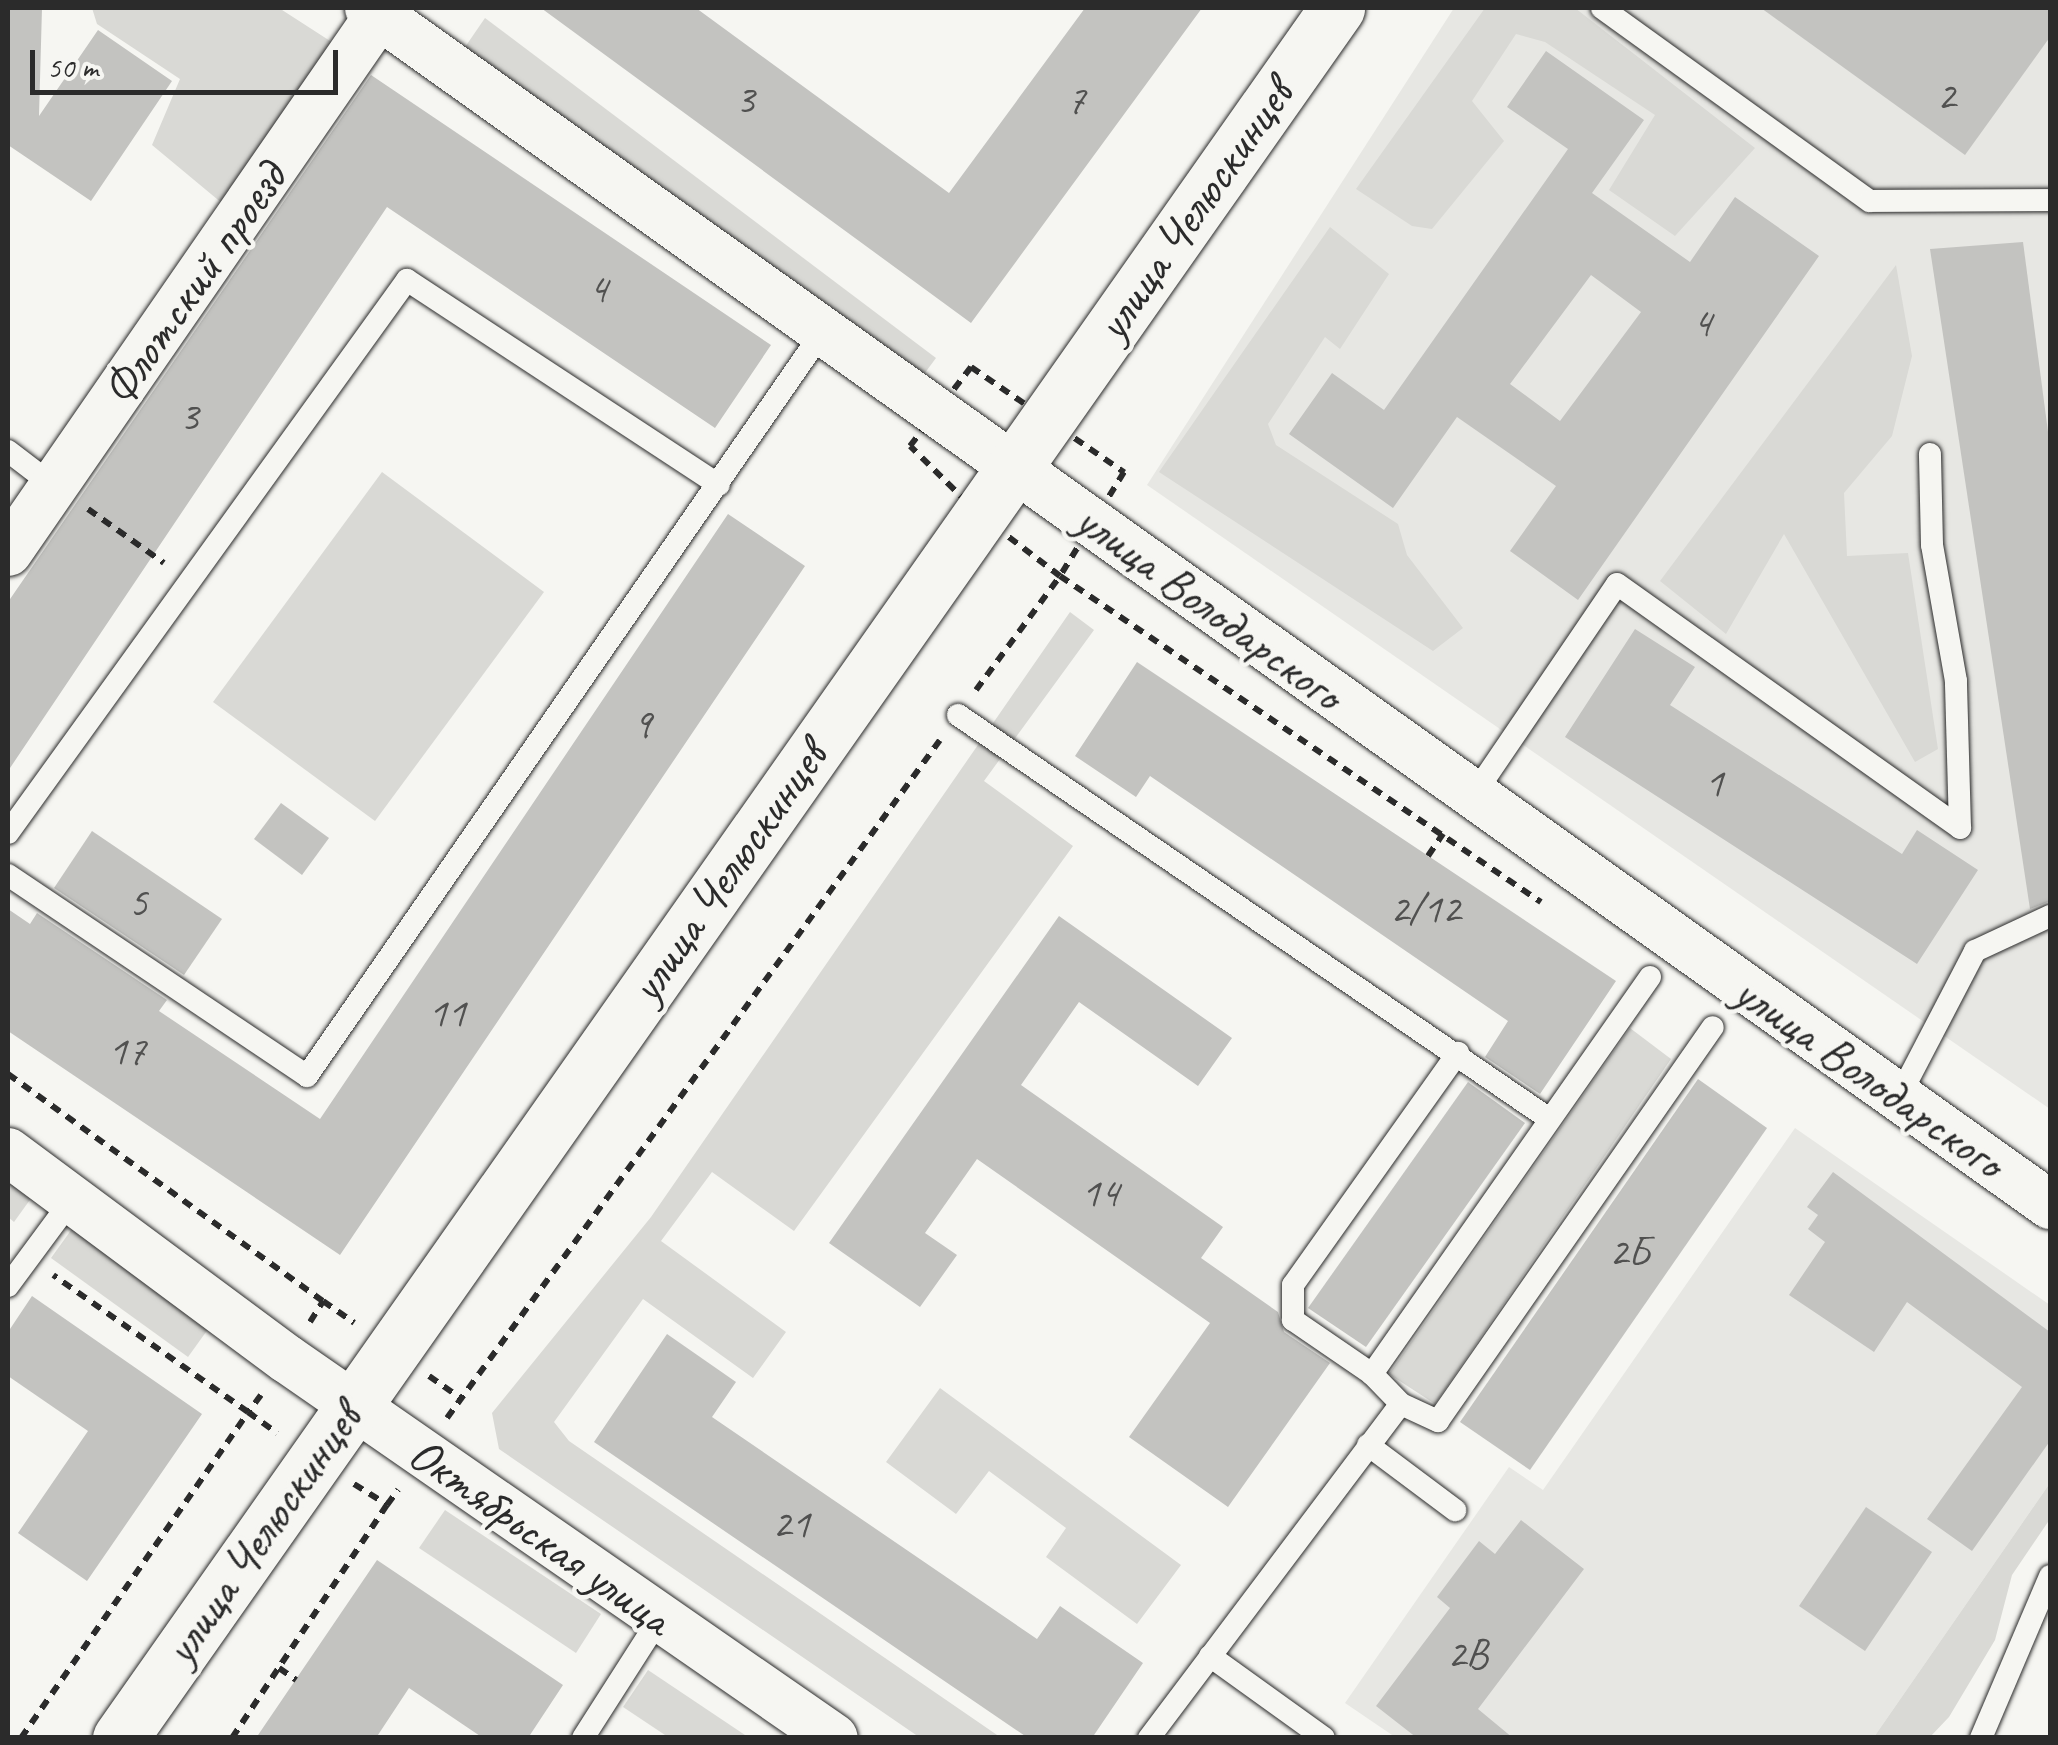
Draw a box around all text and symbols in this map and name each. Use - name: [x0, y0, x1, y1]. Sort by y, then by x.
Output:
- scale bar: [35, 30, 342, 92]
- text: 50 m: [47, 48, 98, 86]
- street label: улица Челюскинцев: [1083, 69, 1305, 351]
- house number: 2: [1937, 71, 1955, 121]
- house number: 3: [736, 75, 754, 125]
- house number: 7: [1067, 75, 1085, 125]
- street label: Флотский проезд: [89, 152, 299, 416]
- house number: 4: [589, 264, 607, 314]
- house number: 4: [1693, 298, 1711, 348]
- house number: 3: [180, 392, 198, 442]
- street label: улица Володарского: [1065, 492, 1353, 722]
- house number: 9: [633, 699, 651, 749]
- street label: улица Челюскинцев: [617, 731, 839, 1013]
- house number: 1: [1705, 758, 1723, 808]
- house number: 5: [129, 878, 147, 928]
- house number: 2/12: [1390, 884, 1460, 934]
- street label: улица Володарского: [1724, 964, 2014, 1190]
- house number: 11: [428, 988, 466, 1038]
- house number: 17: [108, 1026, 146, 1076]
- house number: 14: [1081, 1168, 1119, 1218]
- house number: 2Б: [1609, 1227, 1649, 1277]
- street label: улица Челюскинцев: [151, 1393, 373, 1675]
- street label: Октябрьская улица: [397, 1424, 683, 1648]
- house number: 21: [772, 1499, 810, 1549]
- house number: 2В: [1447, 1629, 1487, 1679]

